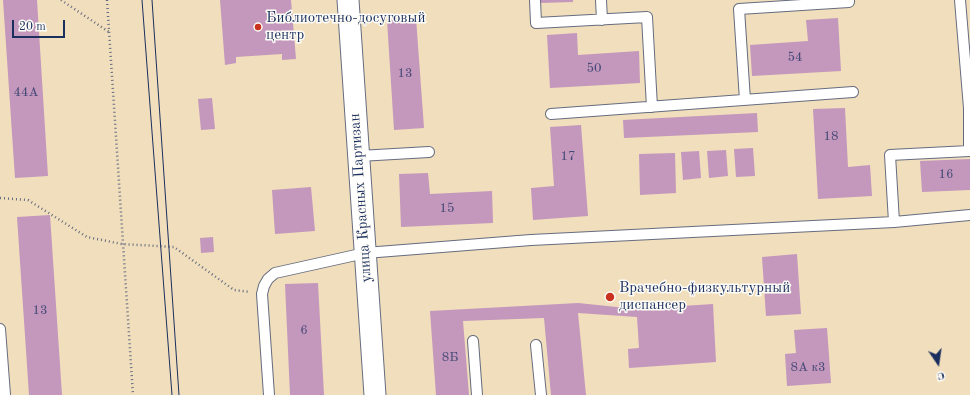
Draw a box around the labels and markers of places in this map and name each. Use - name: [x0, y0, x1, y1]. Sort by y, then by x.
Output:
- place label: Библиотечно-досуговый центр: [266, 9, 426, 44]
- marker: Библиотечно-досуговый центр: [253, 22, 263, 32]
- place label: Врачебно-физкультурный диспансер: [619, 279, 790, 314]
- marker: Врачебно-физкультурный диспансер: [604, 291, 616, 303]

